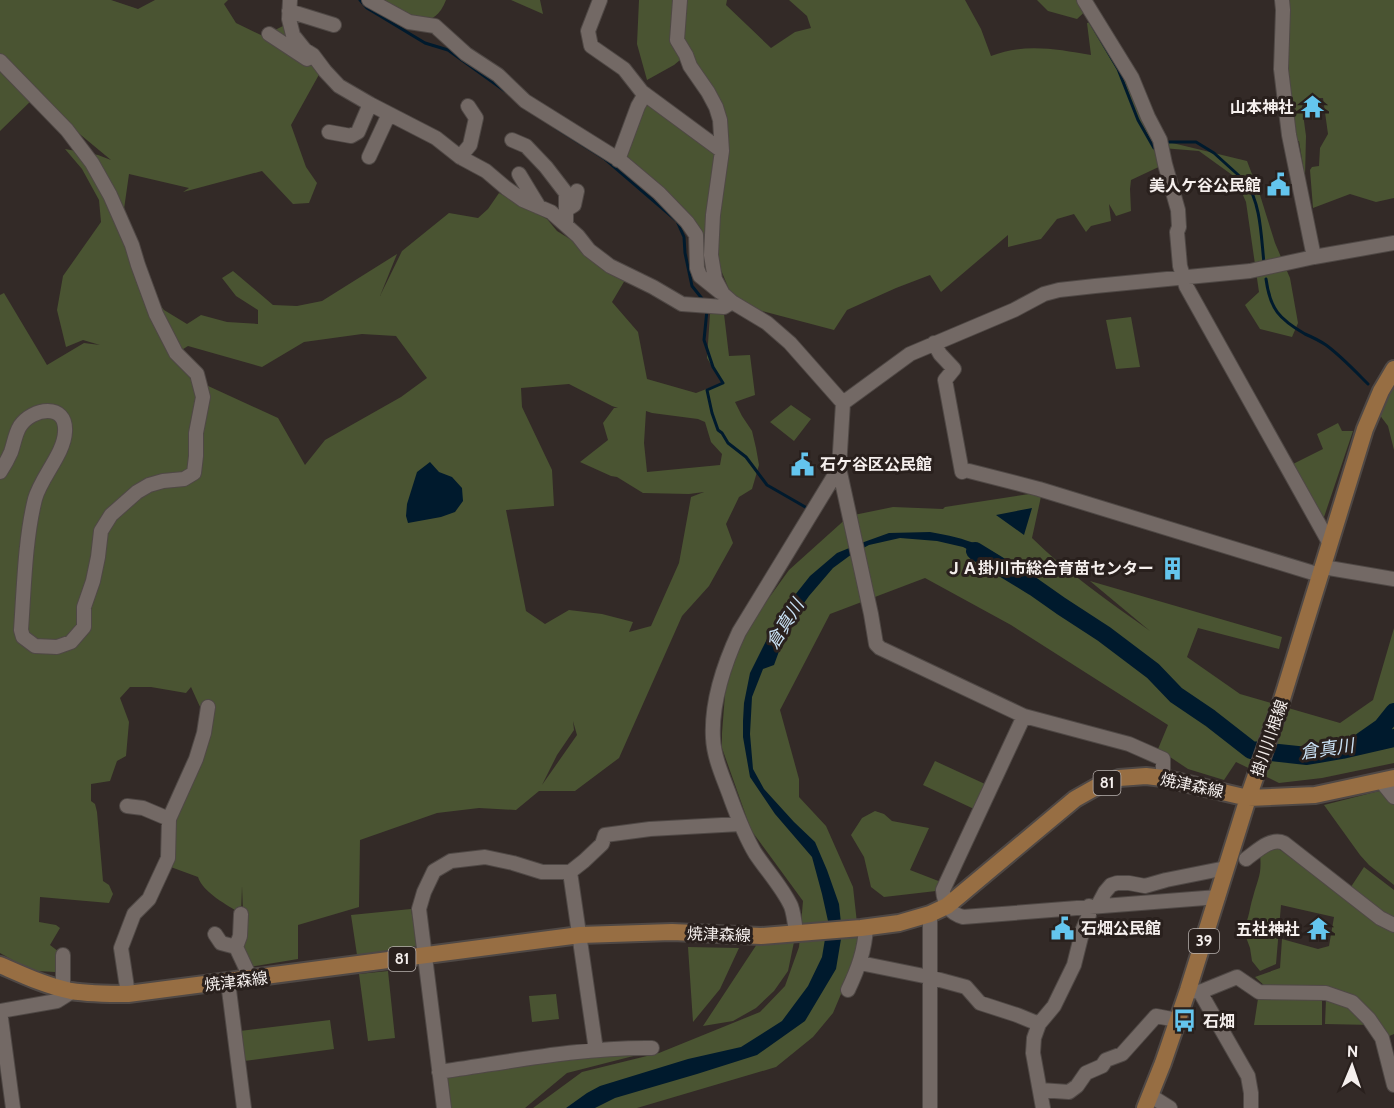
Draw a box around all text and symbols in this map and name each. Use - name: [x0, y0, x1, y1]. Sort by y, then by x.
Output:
- temple icon: 山本神社: [1299, 94, 1325, 120]
- place label: 山本神社: [1230, 98, 1294, 117]
- public building icon: 美人ケ谷公民館: [1266, 172, 1292, 198]
- place label: 美人ケ谷公民館: [1149, 176, 1261, 195]
- public building icon: 石ケ谷区公民館: [789, 451, 815, 477]
- place label: 石ケ谷区公民館: [820, 455, 932, 474]
- building icon: ＪＡ掛川市総合育苗センター: [1159, 555, 1185, 581]
- place label: ＪＡ掛川市総合育苗センター: [946, 559, 1154, 578]
- water label: 倉真川: [761, 594, 810, 653]
- street label: 掛川川根線: [1247, 697, 1291, 779]
- water label: 倉真川: [1299, 734, 1357, 764]
- street label: 焼津森線: [1159, 770, 1225, 801]
- road number: 81: [1094, 771, 1120, 795]
- public building icon: 石畑公民館: [1050, 915, 1076, 941]
- temple icon: 五社神社: [1305, 916, 1331, 942]
- place label: 石畑公民館: [1081, 919, 1161, 938]
- place label: 五社神社: [1236, 920, 1300, 939]
- street label: 焼津森線: [687, 924, 751, 945]
- road number: 39: [1189, 929, 1219, 953]
- road number: 81: [388, 947, 416, 971]
- street label: 焼津森線: [203, 968, 269, 995]
- bus stop icon: 石畑: [1172, 1008, 1198, 1034]
- place label: 石畑: [1203, 1012, 1235, 1031]
- north arrow: [1322, 1036, 1382, 1096]
- text: N: [1347, 1042, 1358, 1061]

